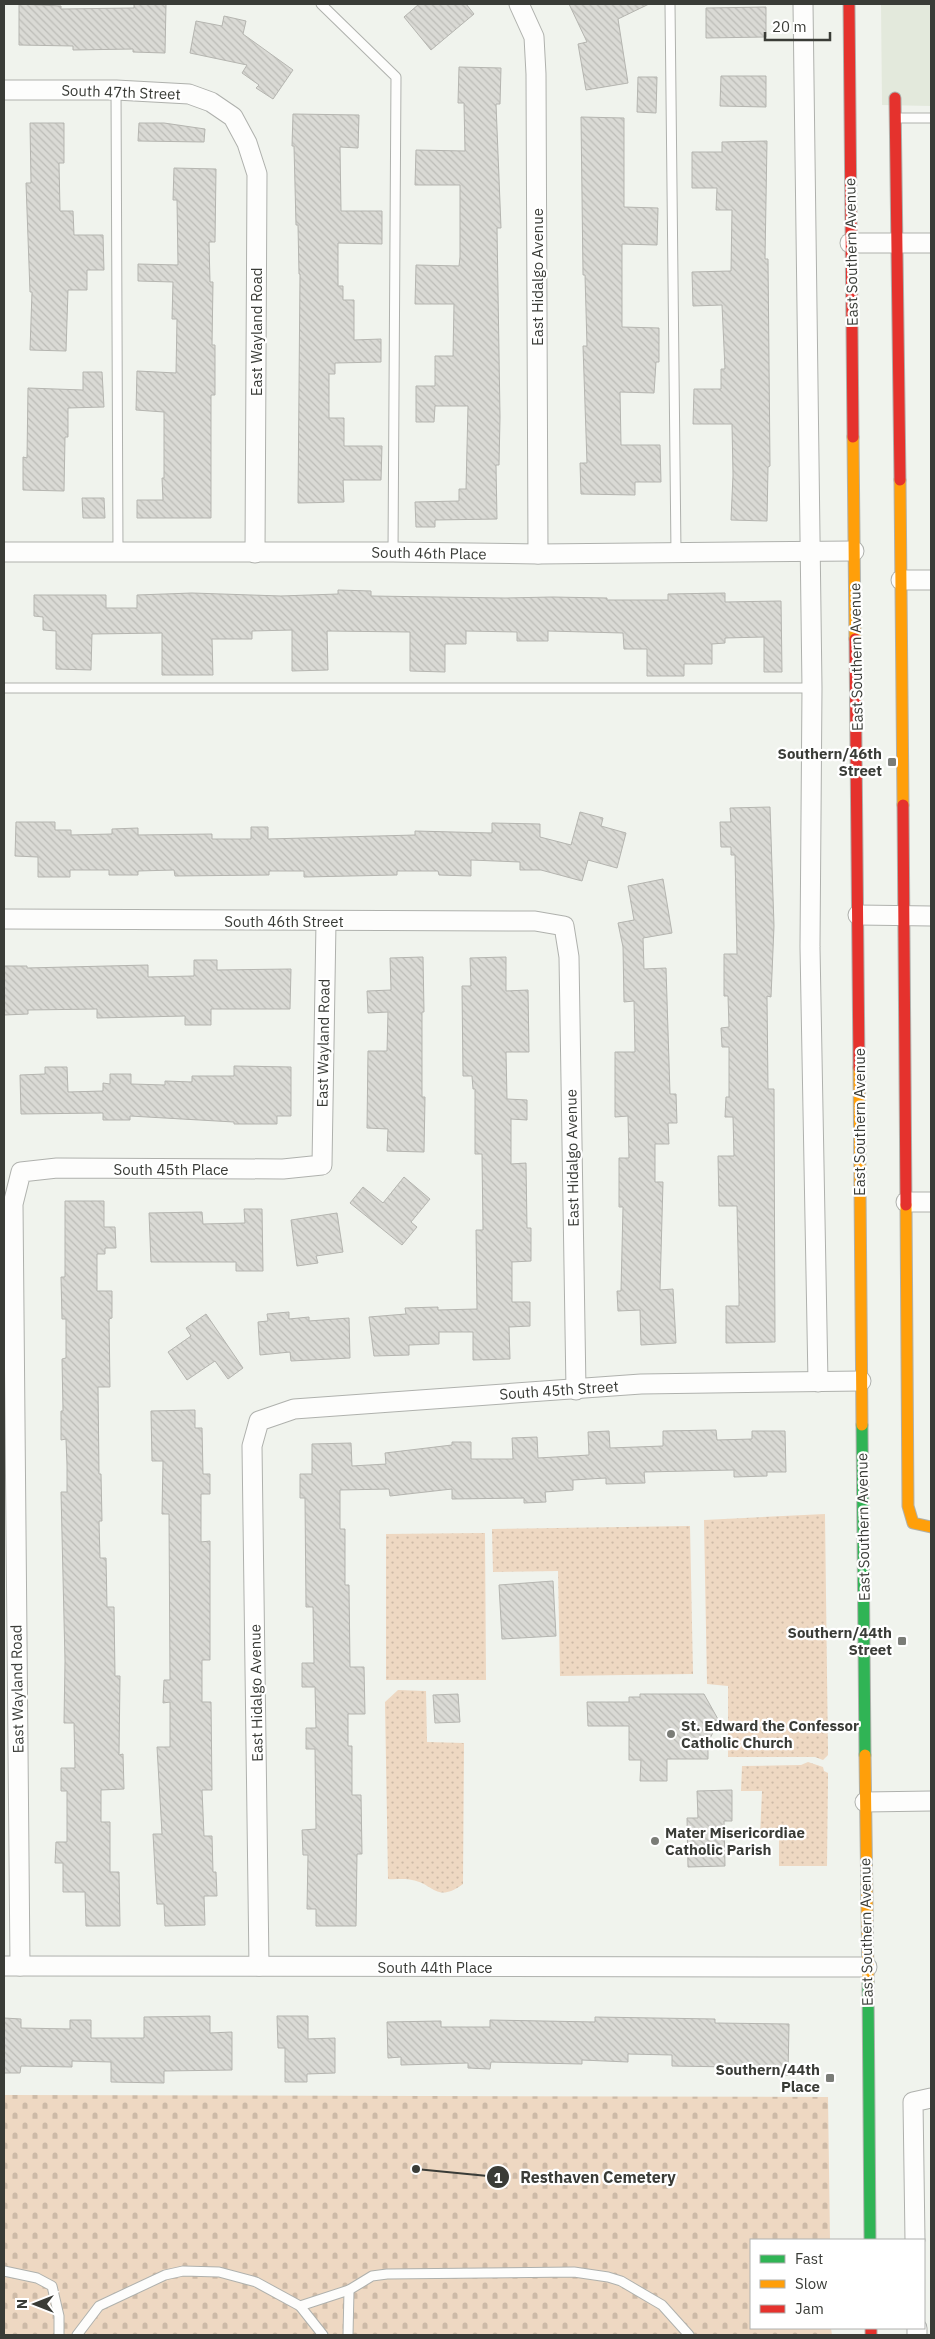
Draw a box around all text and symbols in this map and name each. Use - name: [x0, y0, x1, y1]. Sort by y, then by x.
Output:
- scale bar: [765, 10, 830, 42]
- text: 20 m: [772, 17, 807, 36]
- street label: South 47th Street: [61, 80, 181, 104]
- street label: East Southern Avenue: [840, 178, 862, 326]
- street label: East Hidalgo Avenue: [528, 208, 547, 346]
- street label: East Wayland Road: [247, 268, 266, 396]
- street label: South 46th Place: [371, 542, 487, 564]
- street label: East Southern Avenue: [845, 583, 867, 731]
- place label: Southern/46th Street: [778, 744, 882, 780]
- marker: Southern/46th Street: [886, 756, 898, 768]
- street label: South 46th Street: [224, 912, 344, 931]
- street label: East Wayland Road: [312, 978, 334, 1108]
- street label: East Southern Avenue: [850, 1048, 869, 1196]
- street label: East Hidalgo Avenue: [561, 1089, 583, 1227]
- street label: South 45th Place: [113, 1160, 229, 1179]
- street label: South 45th Street: [499, 1376, 619, 1404]
- street label: East Southern Avenue: [852, 1453, 874, 1601]
- place label: Southern/44th Street: [788, 1623, 892, 1659]
- street label: East Wayland Road: [6, 1624, 28, 1754]
- street label: East Hidalgo Avenue: [245, 1624, 267, 1762]
- marker: Southern/44th Street: [896, 1635, 908, 1647]
- place label: St. Edward the Confessor Catholic Church: [681, 1716, 859, 1752]
- marker: St. Edward the Confessor Catholic Church: [665, 1728, 677, 1740]
- place label: Mater Misericordiae Catholic Parish: [665, 1823, 805, 1859]
- marker: Mater Misericordiae Catholic Parish: [649, 1835, 661, 1847]
- street label: East Southern Avenue: [855, 1858, 877, 2006]
- street label: South 44th Place: [377, 1958, 493, 1977]
- place label: Southern/44th Place: [716, 2060, 820, 2096]
- marker: Southern/44th Place: [824, 2072, 836, 2084]
- callout: Resthaven Cemetery: [486, 2162, 686, 2193]
- text: Resthaven Cemetery: [520, 2167, 676, 2187]
- text: 1: [493, 2168, 503, 2187]
- legend: [750, 2239, 925, 2329]
- text: Fast: [795, 2249, 823, 2268]
- text: Slow: [795, 2274, 828, 2293]
- north arrow: [10, 2279, 60, 2329]
- text: N: [13, 2299, 31, 2309]
- text: Jam: [795, 2299, 824, 2318]

